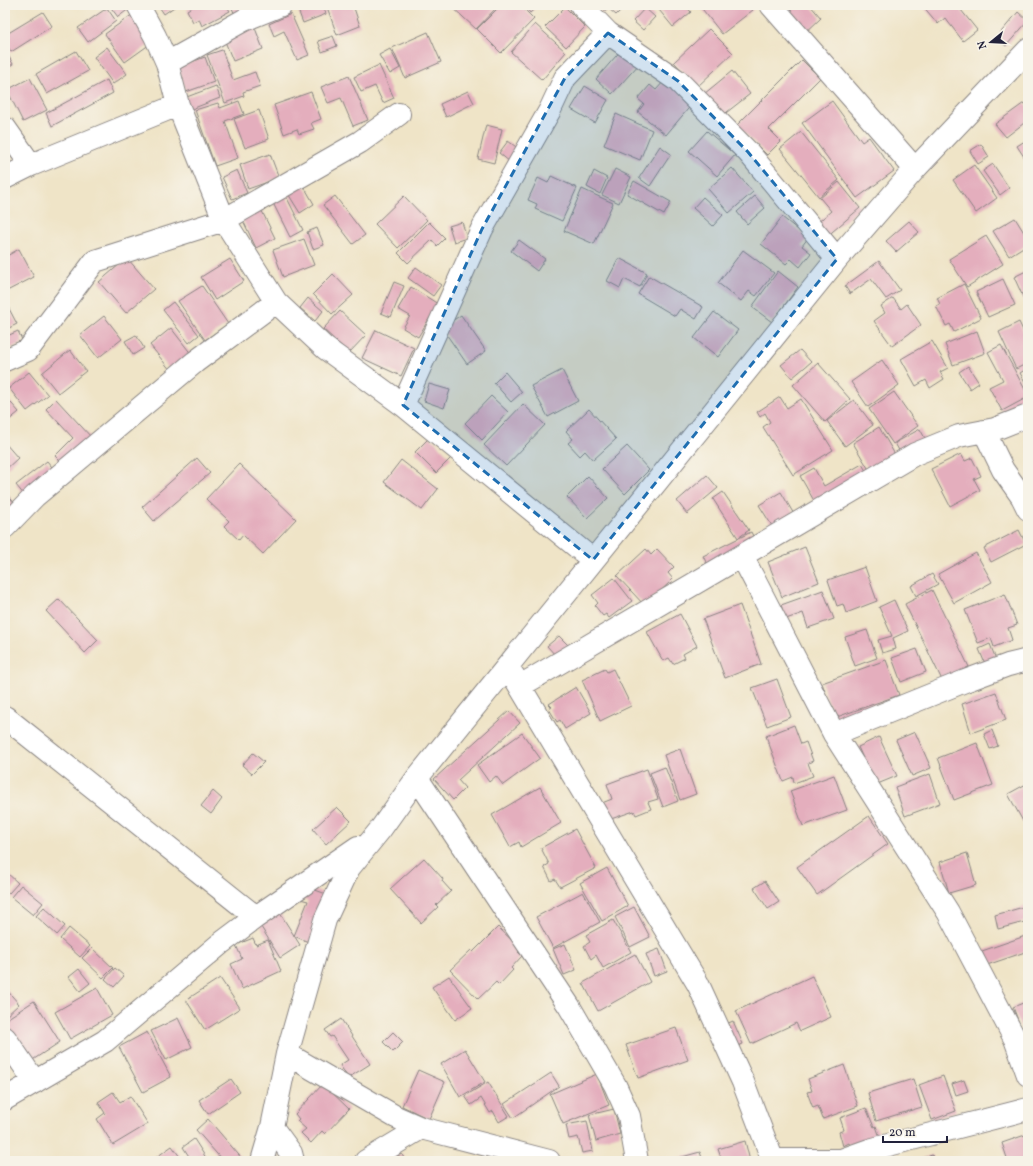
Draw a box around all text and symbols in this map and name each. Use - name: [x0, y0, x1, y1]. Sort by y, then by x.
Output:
- north arrow: [971, 22, 1011, 62]
- text: N: [975, 39, 991, 51]
- scale bar: [883, 1118, 947, 1144]
- text: 20 m: [889, 1125, 916, 1141]

